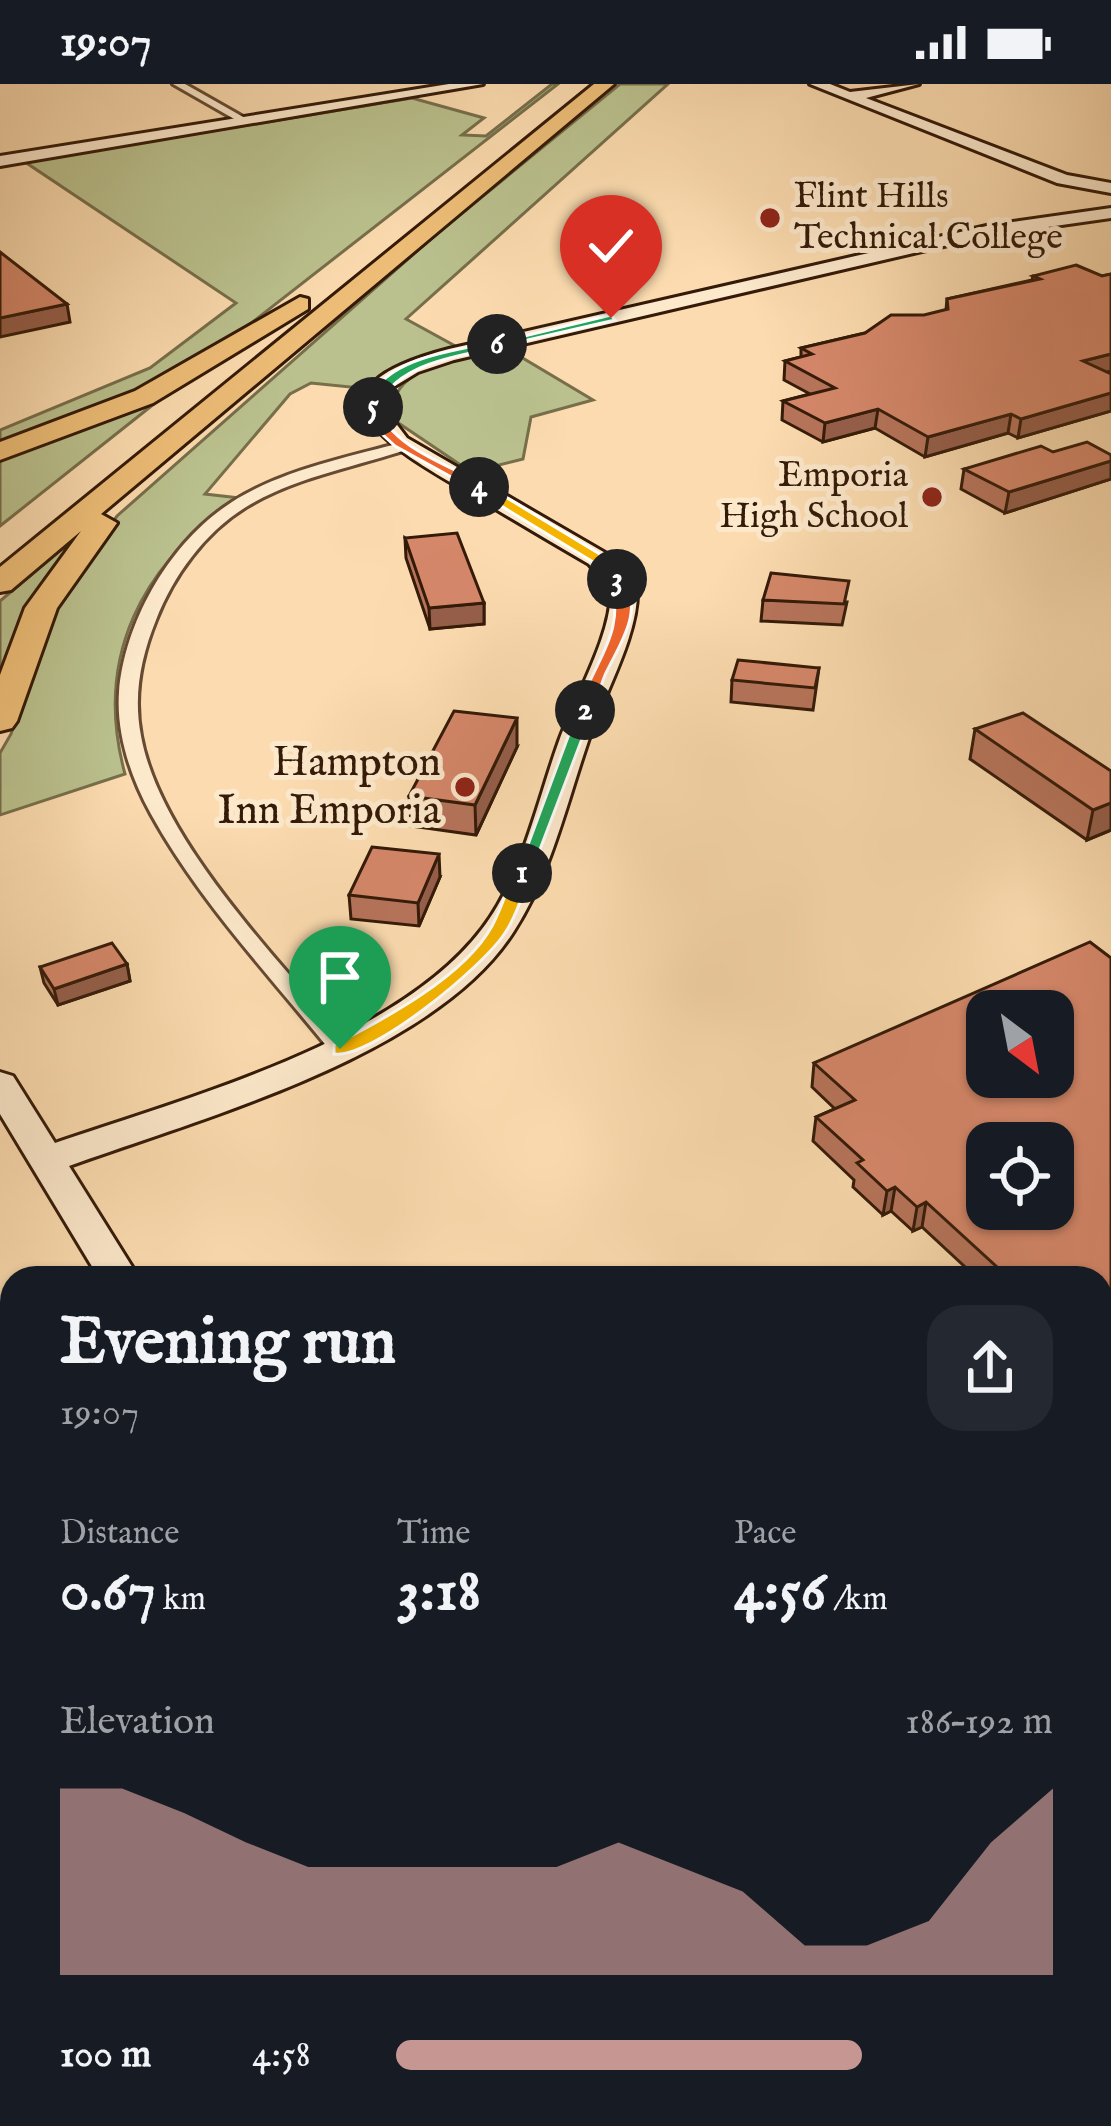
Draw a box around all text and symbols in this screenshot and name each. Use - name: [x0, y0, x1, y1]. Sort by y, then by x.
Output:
- text: 19:07: [60, 14, 151, 71]
- place label: Flint Hills Technical College: [794, 174, 1063, 261]
- pin: [560, 195, 662, 318]
- marker: Flint Hills Technical College: [757, 205, 783, 231]
- icon: check: [578, 213, 644, 279]
- pin: 6: [467, 314, 527, 374]
- text: 6: [490, 323, 504, 365]
- pin: 5: [343, 377, 403, 437]
- text: 5: [367, 386, 379, 428]
- place label: Emporia High School: [719, 453, 908, 540]
- pin: 4: [449, 457, 509, 517]
- text: 4: [471, 466, 487, 508]
- marker: Emporia High School: [919, 484, 945, 510]
- pin: 3: [587, 549, 647, 609]
- text: 3: [611, 558, 623, 600]
- pin: 2: [555, 680, 615, 740]
- text: 2: [577, 689, 593, 731]
- place label: Hampton Inn Emporia: [217, 737, 442, 838]
- marker: Hampton Inn Emporia: [452, 774, 478, 800]
- pin: 1: [492, 843, 552, 903]
- text: 1: [516, 852, 528, 894]
- pin: [289, 926, 391, 1049]
- icon: arrive: [307, 944, 373, 1010]
- north arrow: [966, 990, 1074, 1098]
- map controls: [966, 990, 1074, 1230]
- button: locate: [966, 1122, 1074, 1230]
- text: Evening run: [60, 1302, 396, 1386]
- button: share: [927, 1305, 1053, 1431]
- text: 19:07: [60, 1389, 139, 1438]
- text: Distance: [60, 1513, 179, 1555]
- text: Time: [397, 1513, 470, 1555]
- text: Pace: [734, 1513, 796, 1555]
- text: 0.67: [60, 1555, 156, 1631]
- text: 3:18: [397, 1555, 481, 1631]
- text: 4:56: [734, 1555, 826, 1631]
- text: km: [156, 1579, 206, 1621]
- text: /km: [826, 1579, 888, 1621]
- text: Elevation: [60, 1698, 215, 1747]
- text: 186–192 m: [905, 1698, 1053, 1747]
- text: 100 m: [60, 2031, 151, 2080]
- text: 4:58: [252, 2031, 311, 2080]

